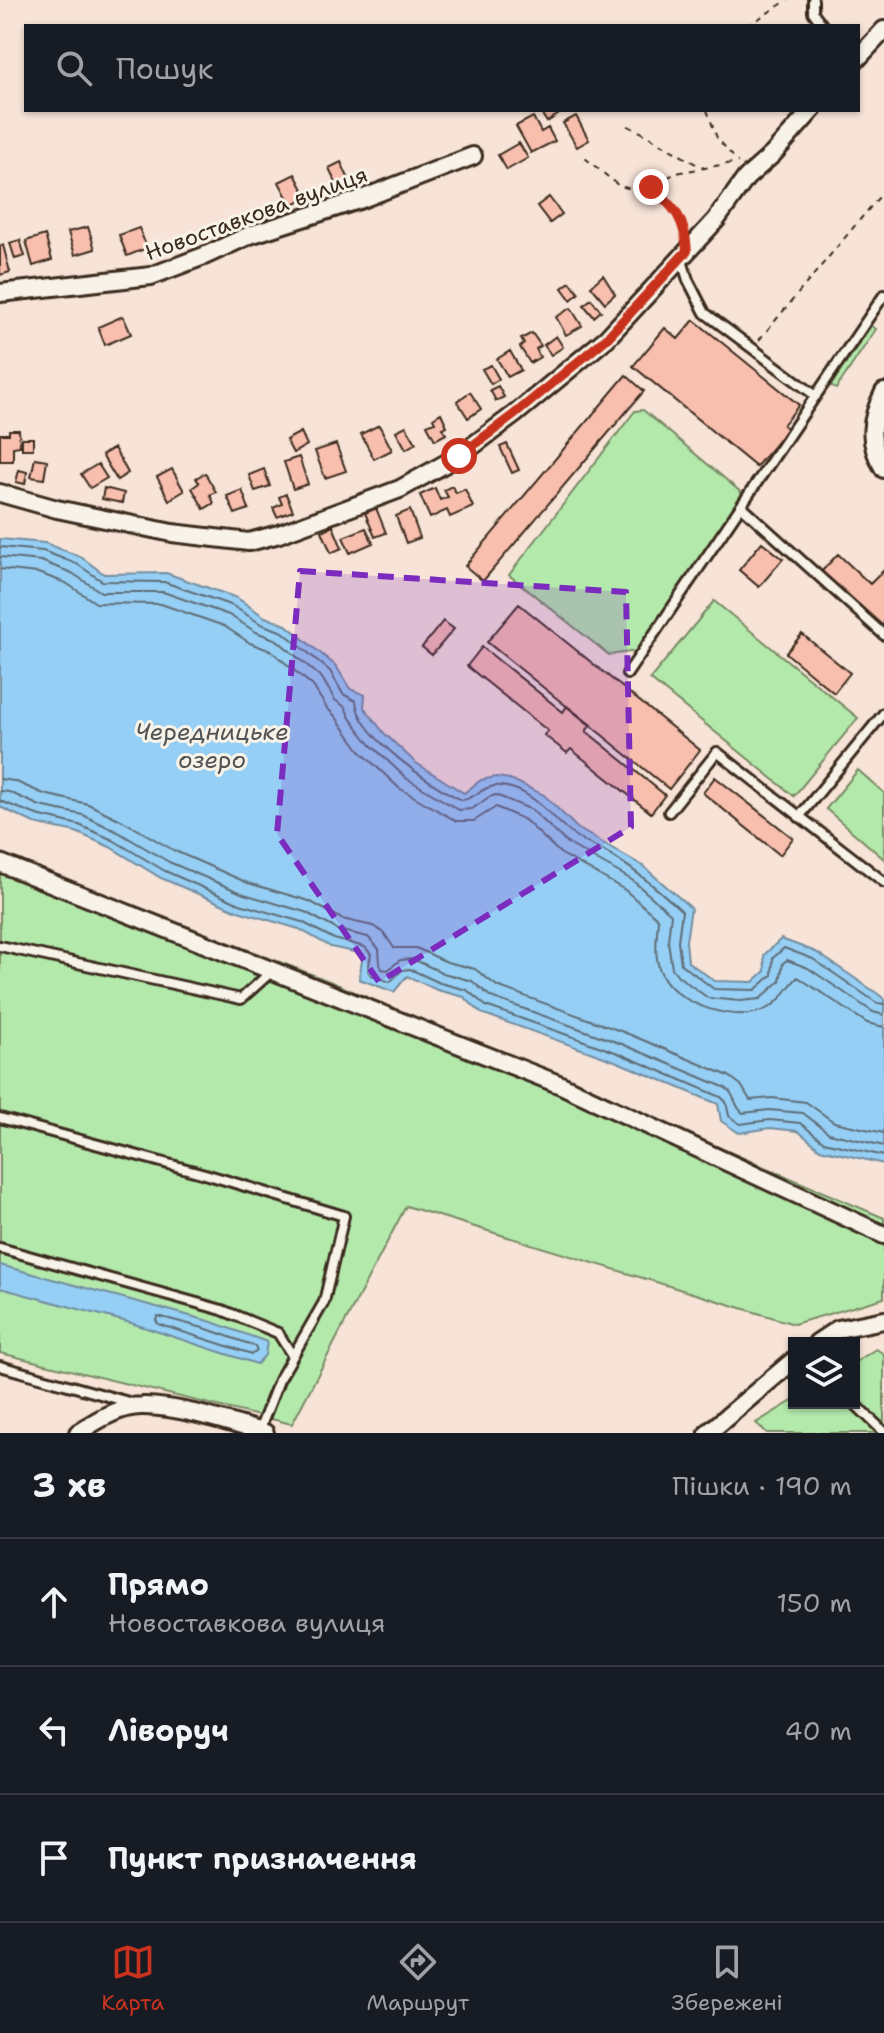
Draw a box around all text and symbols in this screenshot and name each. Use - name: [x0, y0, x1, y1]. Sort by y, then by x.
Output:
- search box: [24, 24, 860, 112]
- icon: search: [52, 46, 96, 90]
- text: Пошук: [116, 48, 213, 89]
- street label: Новоставкова вулиця: [141, 160, 371, 267]
- route end: [633, 169, 669, 205]
- route start: [441, 438, 477, 474]
- water label: Чередницьке озеро: [135, 716, 289, 776]
- map controls: [788, 1337, 860, 1409]
- button: layers: [788, 1337, 860, 1409]
- text: 3 хв: [32, 1462, 106, 1508]
- text: Пішки · 190 m: [672, 1468, 852, 1503]
- text: Прямо: [108, 1564, 209, 1605]
- icon: ahead: [32, 1580, 76, 1624]
- text: 150 m: [776, 1585, 852, 1620]
- text: Новоставкова вулиця: [108, 1605, 385, 1640]
- icon: left: [32, 1708, 76, 1752]
- text: Ліворуч: [108, 1710, 229, 1751]
- text: 40 m: [785, 1713, 852, 1748]
- icon: arrive: [32, 1836, 76, 1880]
- text: Пункт призначення: [108, 1838, 417, 1879]
- tab: Карта: [101, 1940, 164, 2017]
- tab: Маршрут: [366, 1940, 469, 2017]
- tab: Збережені: [671, 1940, 783, 2017]

